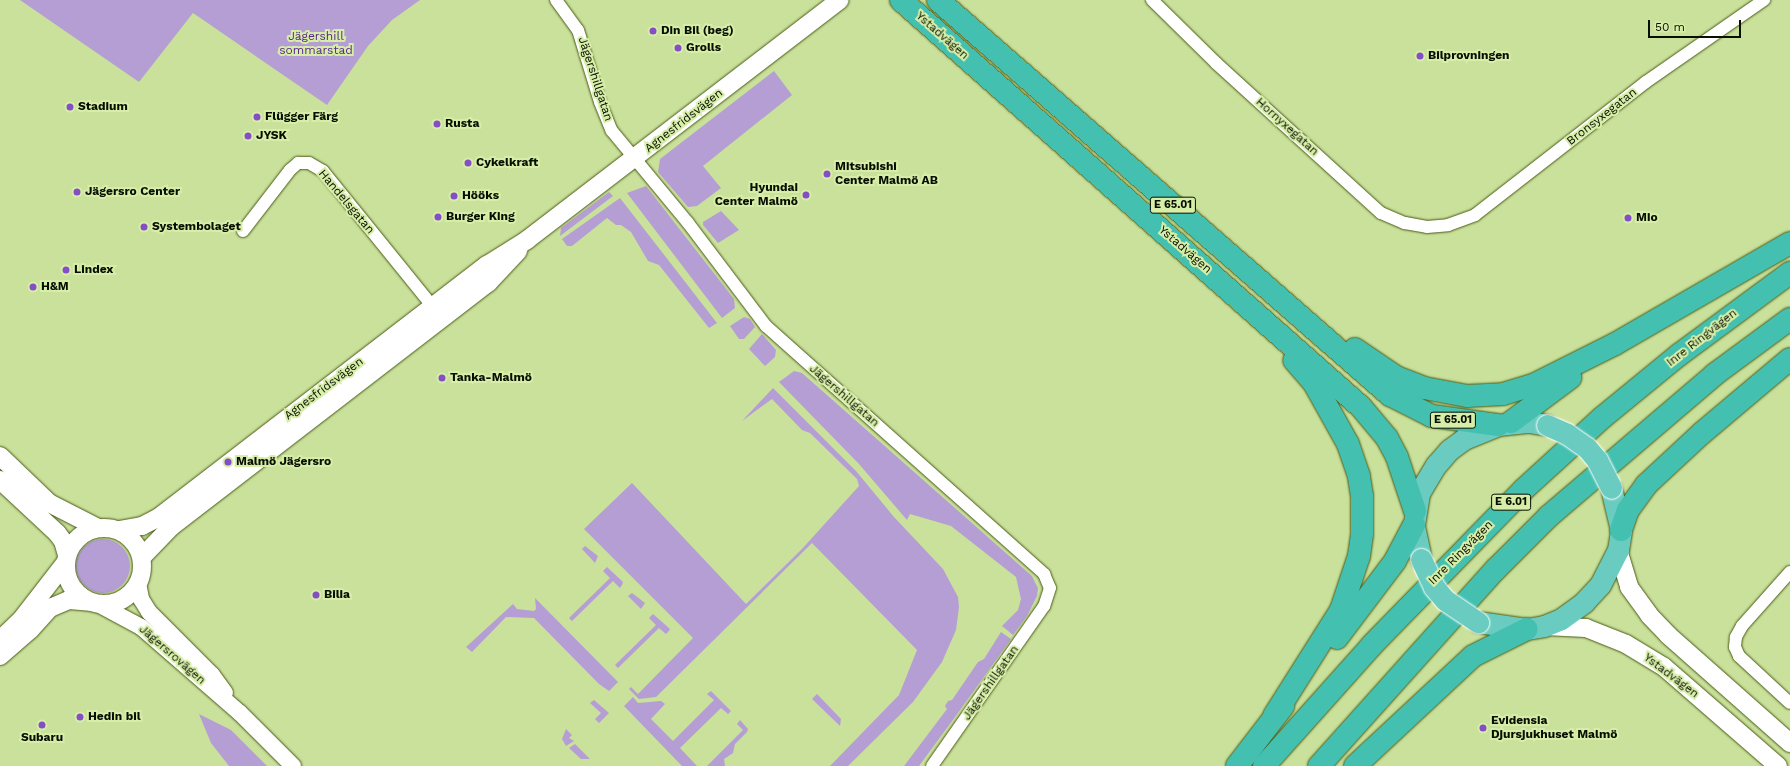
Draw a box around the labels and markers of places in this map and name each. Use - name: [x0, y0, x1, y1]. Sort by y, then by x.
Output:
- place label: Din Bil (beg): [661, 24, 734, 38]
- marker: Din Bil (beg): [648, 26, 658, 36]
- place label: Grolls: [686, 41, 721, 55]
- marker: Grolls: [673, 43, 683, 53]
- place label: Bilprovningen: [1428, 49, 1510, 63]
- marker: Bilprovningen: [1415, 51, 1425, 61]
- place label: Stadium: [78, 100, 128, 114]
- marker: Stadium: [65, 102, 75, 112]
- place label: Flügger Färg: [265, 110, 338, 124]
- marker: Flügger Färg: [252, 112, 262, 122]
- place label: Rusta: [445, 117, 479, 131]
- marker: Rusta: [432, 119, 442, 129]
- place label: JYSK: [256, 129, 287, 143]
- marker: JYSK: [243, 131, 253, 141]
- place label: Cykelkraft: [476, 156, 538, 170]
- marker: Cykelkraft: [463, 158, 473, 168]
- place label: Mitsubishi Center Malmö AB: [835, 160, 938, 188]
- marker: Mitsubishi Center Malmö AB: [822, 169, 832, 179]
- place label: Hyundai Center Malmö: [714, 181, 798, 209]
- place label: Jägersro Center: [85, 185, 180, 199]
- marker: Jägersro Center: [72, 187, 82, 197]
- place label: Hööks: [462, 189, 499, 203]
- marker: Hyundai Center Malmö: [801, 190, 811, 200]
- marker: Hööks: [449, 191, 459, 201]
- place label: Burger King: [446, 210, 515, 224]
- place label: Mio: [1636, 211, 1658, 225]
- marker: Burger King: [433, 212, 443, 222]
- marker: Mio: [1623, 213, 1633, 223]
- place label: Systembolaget: [152, 220, 241, 234]
- marker: Systembolaget: [139, 222, 149, 232]
- place label: Lindex: [74, 263, 113, 277]
- marker: Lindex: [61, 265, 71, 275]
- place label: H&M: [41, 280, 69, 294]
- marker: H&M: [28, 282, 38, 292]
- place label: Tanka-Malmö: [450, 371, 532, 385]
- marker: Tanka-Malmö: [437, 373, 447, 383]
- place label: Malmö Jägersro: [236, 455, 331, 469]
- marker: Malmö Jägersro: [223, 457, 233, 467]
- place label: Bilia: [324, 588, 350, 602]
- marker: Bilia: [311, 590, 321, 600]
- place label: Hedin bil: [88, 710, 141, 724]
- marker: Hedin bil: [75, 712, 85, 722]
- place label: Evidensia Djursjukhuset Malmö: [1491, 714, 1617, 742]
- marker: Subaru: [37, 720, 47, 730]
- marker: Evidensia Djursjukhuset Malmö: [1478, 723, 1488, 733]
- place label: Subaru: [21, 731, 63, 745]

